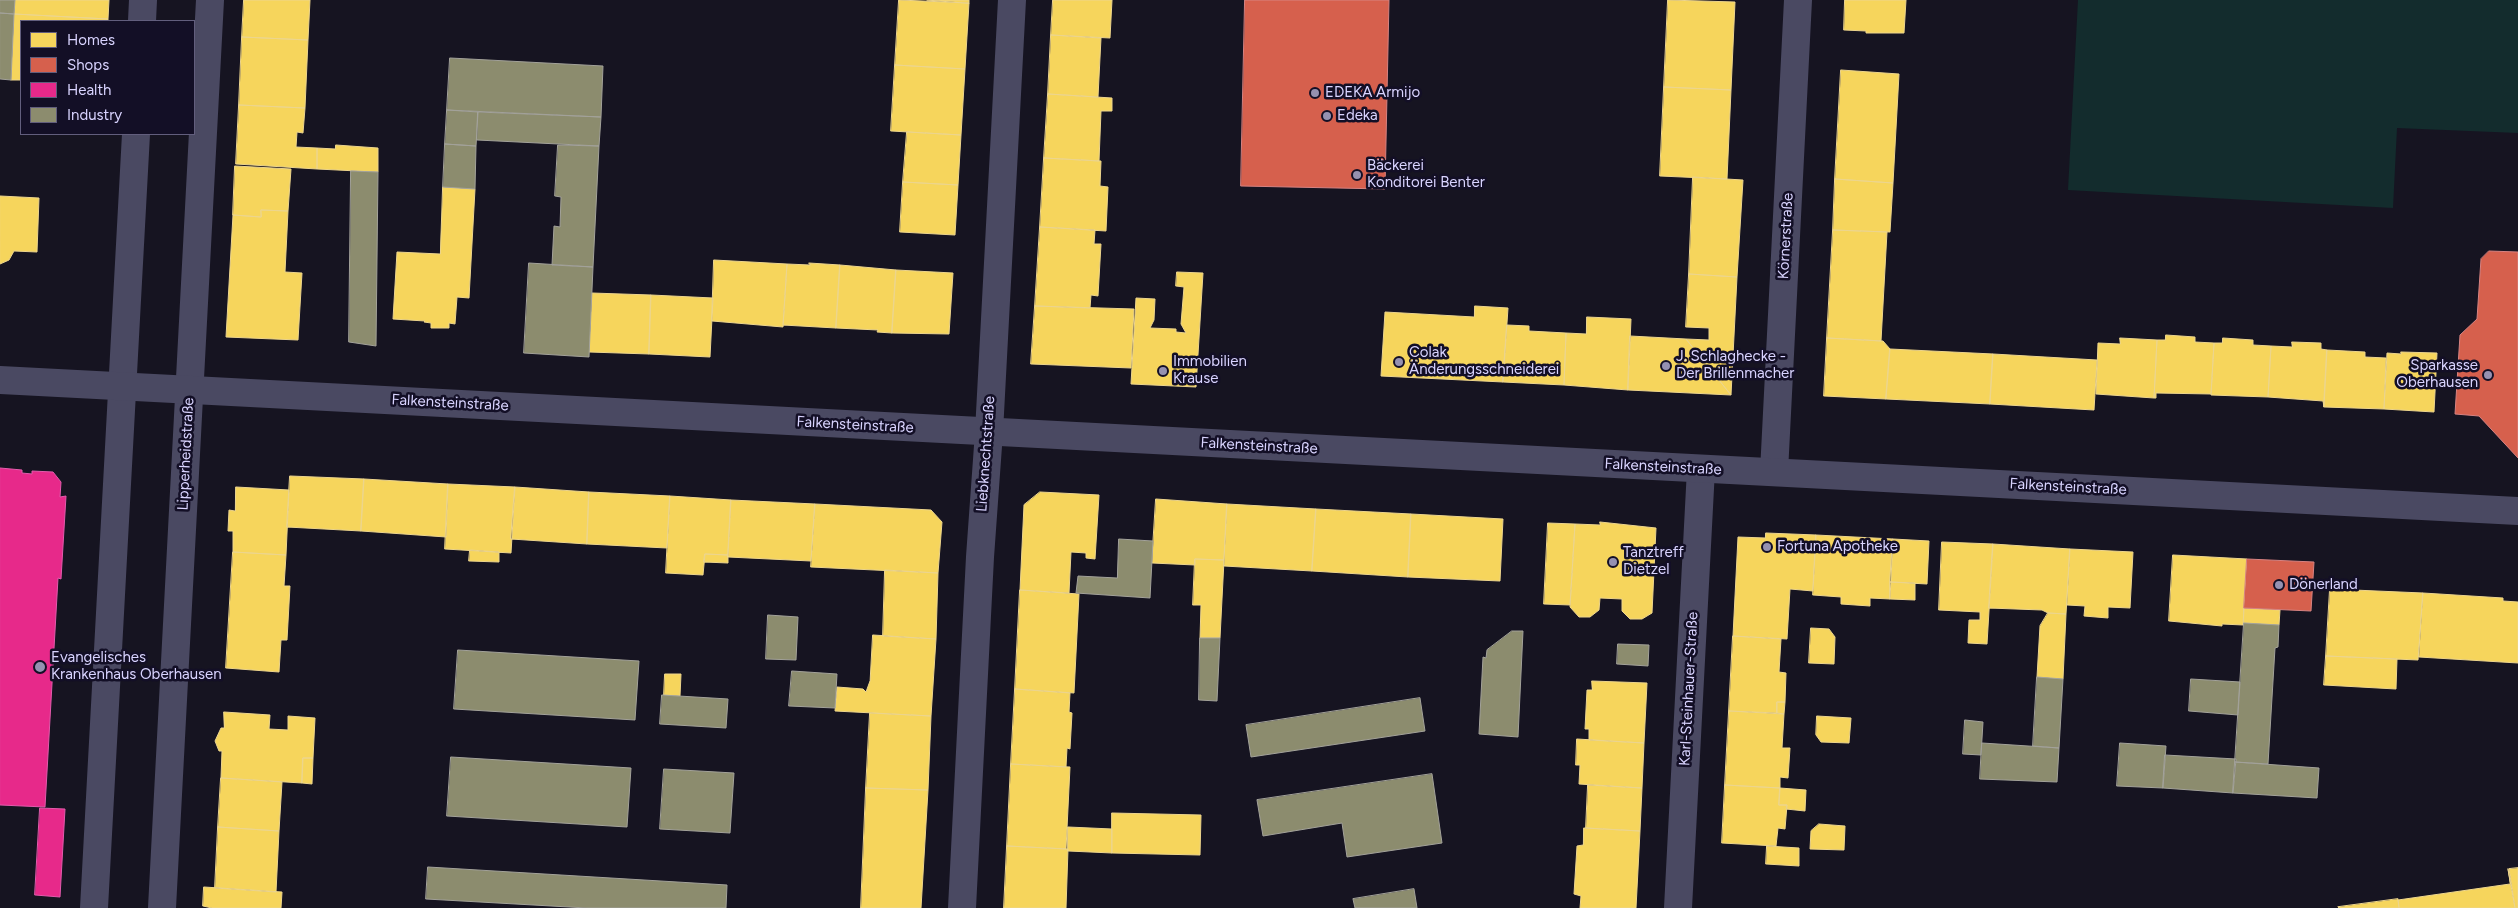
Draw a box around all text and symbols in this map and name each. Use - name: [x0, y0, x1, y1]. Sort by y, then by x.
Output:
- legend: [20, 20, 195, 135]
- text: Homes: [67, 31, 115, 49]
- text: Shops: [67, 56, 109, 74]
- text: Health: [67, 81, 111, 99]
- place label: EDEKA Armijo: [1325, 84, 1420, 102]
- marker: EDEKA Armijo: [1309, 87, 1321, 99]
- text: Industry: [67, 106, 122, 124]
- place label: Edeka: [1337, 107, 1378, 125]
- marker: Edeka: [1321, 110, 1333, 122]
- place label: Bäckerei Konditorei Benter: [1367, 157, 1485, 192]
- marker: Bäckerei Konditorei Benter: [1351, 169, 1363, 181]
- street label: Körnerstraße: [1775, 192, 1797, 280]
- place label: Colak Änderungsschneiderei: [1409, 344, 1559, 379]
- place label: J. Schlaghecke - Der Brillenmacher: [1676, 348, 1794, 383]
- place label: Immobilien Krause: [1173, 353, 1247, 388]
- marker: Colak Änderungsschneiderei: [1393, 356, 1405, 368]
- place label: Sparkasse Oberhausen: [2396, 357, 2478, 392]
- marker: J. Schlaghecke - Der Brillenmacher: [1660, 360, 1672, 372]
- marker: Immobilien Krause: [1157, 365, 1169, 377]
- marker: Sparkasse Oberhausen: [2482, 369, 2494, 381]
- street label: Falkensteinstraße: [391, 391, 509, 415]
- street label: Liebknechtstraße: [973, 395, 999, 513]
- street label: Lipperheidstraße: [174, 397, 198, 511]
- street label: Falkensteinstraße: [796, 413, 914, 437]
- street label: Falkensteinstraße: [1200, 434, 1318, 458]
- street label: Falkensteinstraße: [1604, 455, 1722, 479]
- street label: Falkensteinstraße: [2009, 475, 2127, 499]
- place label: Fortuna Apotheke: [1777, 538, 1898, 556]
- marker: Fortuna Apotheke: [1761, 541, 1773, 553]
- place label: Tanztreff Dietzel: [1623, 544, 1684, 579]
- marker: Tanztreff Dietzel: [1607, 556, 1619, 568]
- place label: Dönerland: [2289, 576, 2358, 594]
- marker: Dönerland: [2273, 579, 2285, 591]
- street label: Karl-Steinhauer-Straße: [1676, 611, 1702, 767]
- place label: Evangelisches Krankenhaus Oberhausen: [51, 649, 222, 684]
- marker: Evangelisches Krankenhaus Oberhausen: [33, 660, 47, 674]

